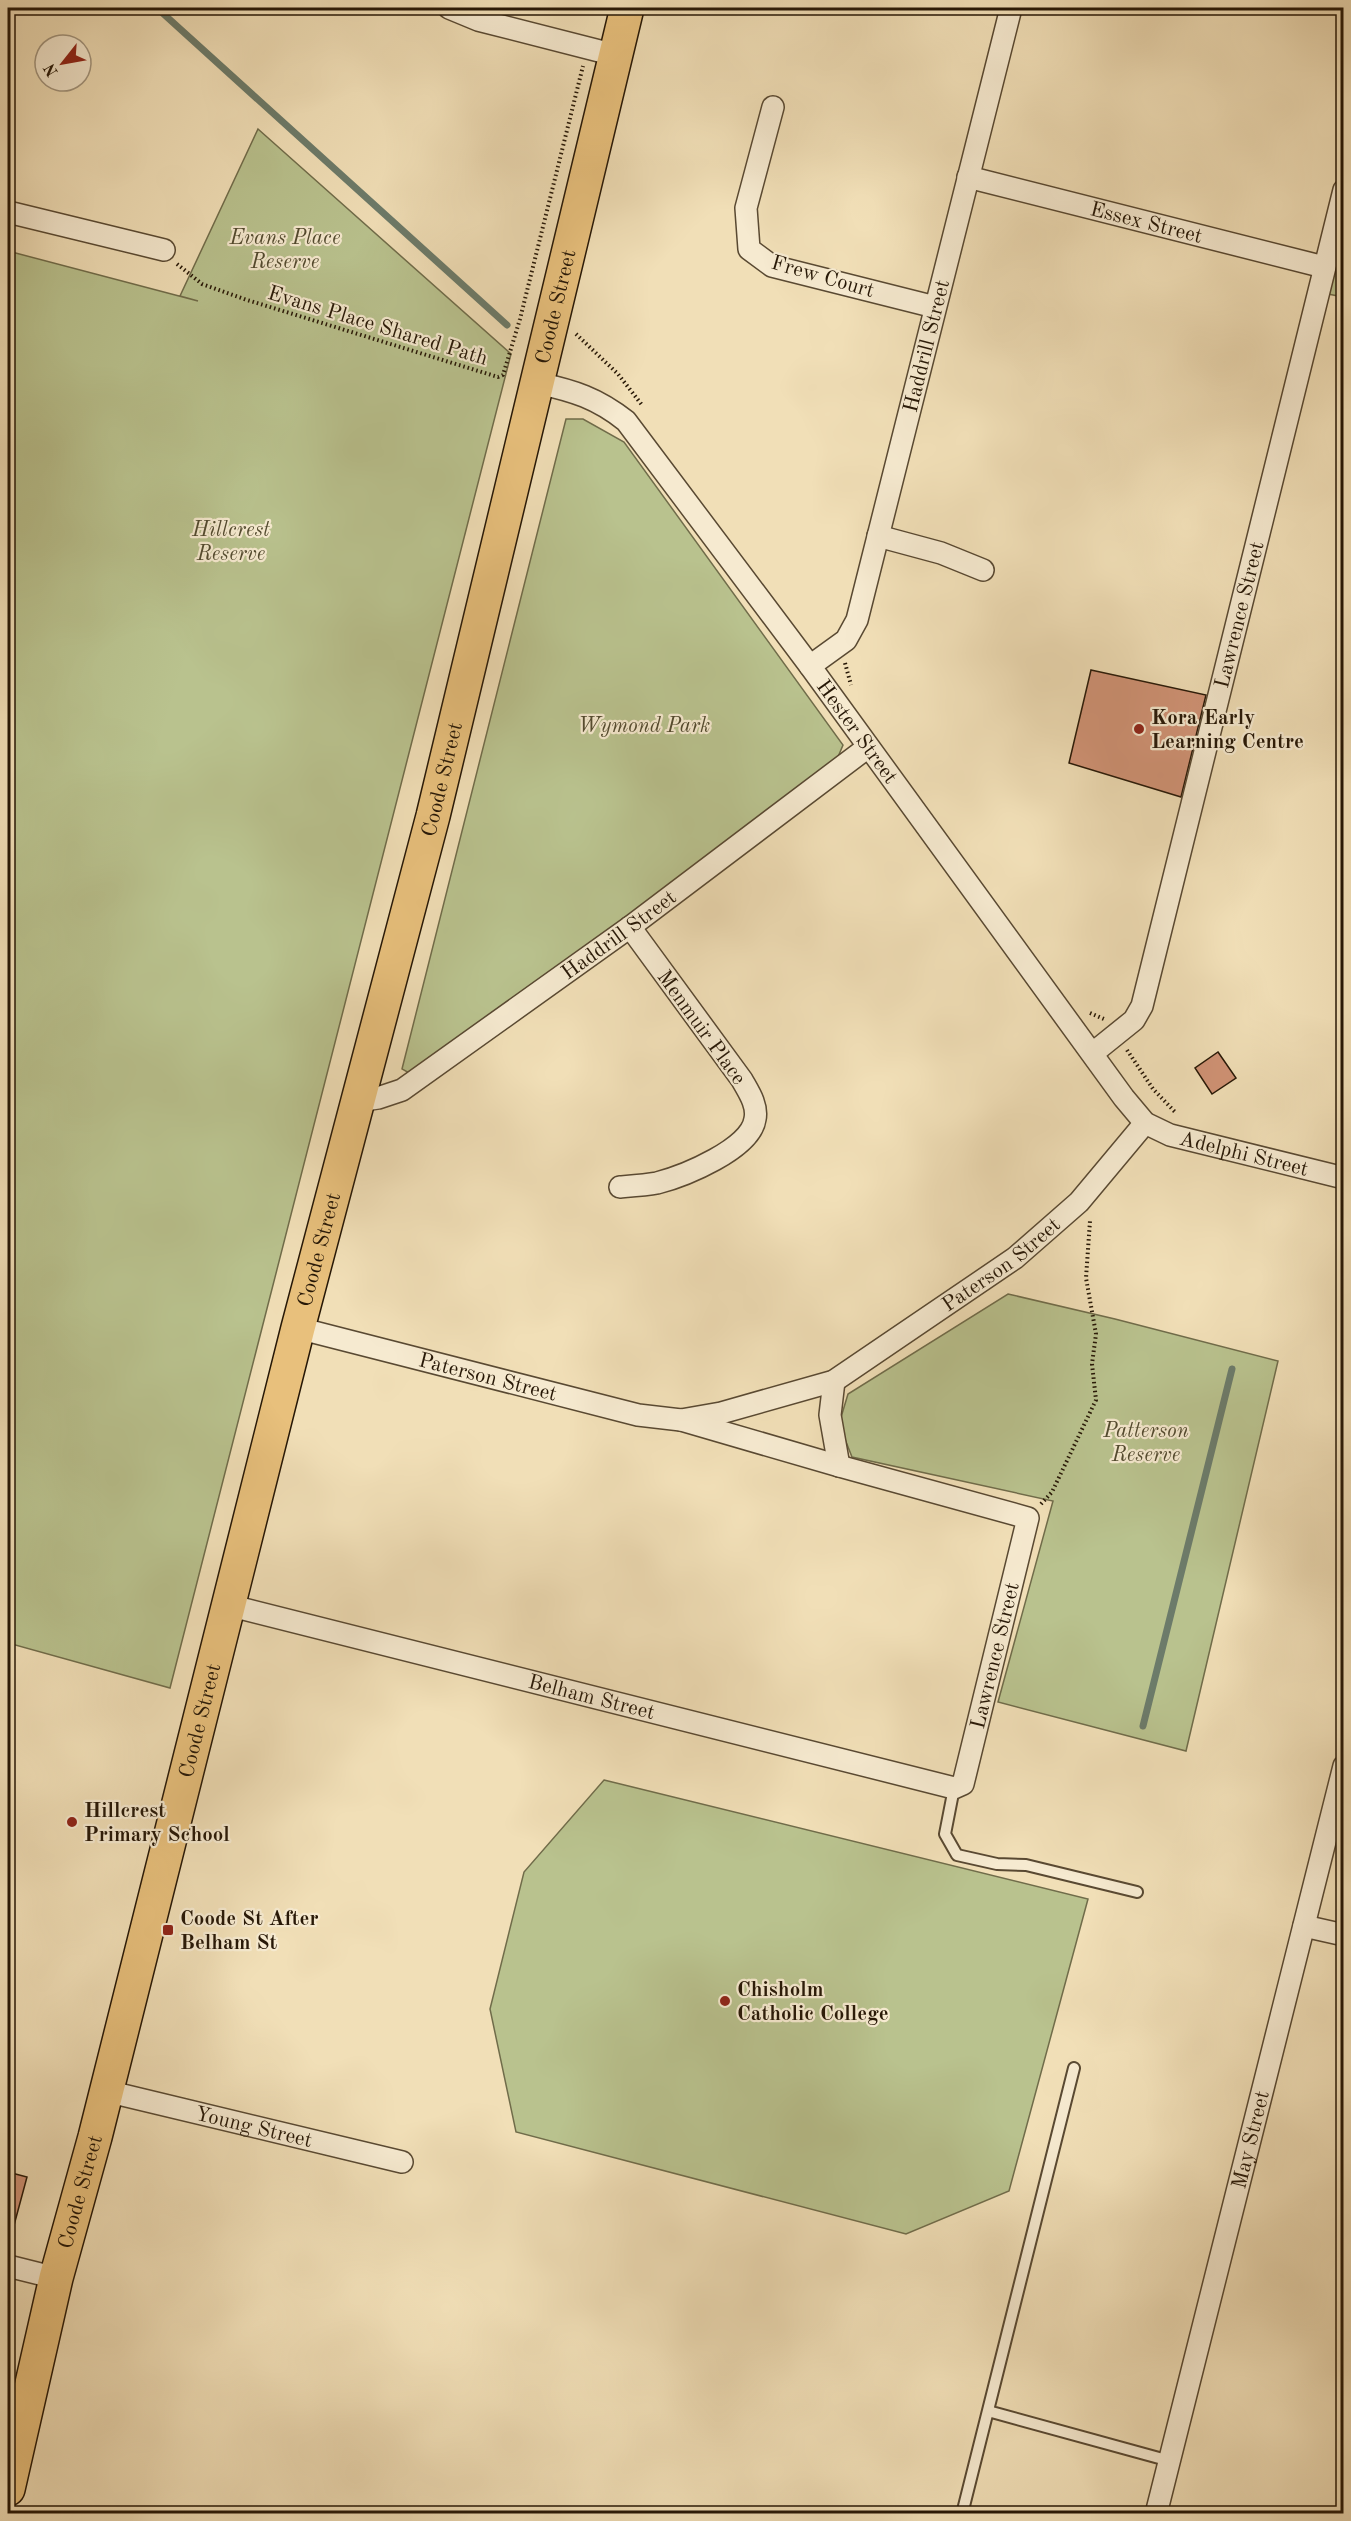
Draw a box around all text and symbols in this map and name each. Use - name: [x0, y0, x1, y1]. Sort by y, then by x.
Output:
- north arrow: [33, 33, 93, 93]
- text: N: [41, 60, 62, 79]
- street label: Essex Street: [1088, 199, 1204, 248]
- park label: Evans Place Reserve: [228, 228, 341, 273]
- street label: Coode Street: [533, 248, 581, 367]
- street label: Frew Court: [769, 253, 877, 302]
- street label: Haddrill Street: [901, 278, 954, 415]
- street label: Evans Place Shared Path: [265, 283, 490, 370]
- park label: Hillcrest Reserve: [191, 520, 270, 565]
- street label: Lawrence Street: [1212, 539, 1269, 690]
- street label: Hester Street: [812, 676, 901, 788]
- place label: Kora Early Learning Centre: [1151, 708, 1304, 753]
- park label: Wymond Park: [578, 716, 710, 737]
- street label: Coode Street: [419, 720, 467, 839]
- marker: Kora Early Learning Centre: [1132, 722, 1146, 736]
- street label: Haddrill Street: [558, 887, 681, 984]
- street label: Menmuir Place: [652, 967, 749, 1089]
- street label: Adelphi Street: [1177, 1129, 1310, 1181]
- street label: Coode Street: [295, 1191, 345, 1309]
- street label: Paterson Street: [939, 1214, 1065, 1316]
- street label: Paterson Street: [416, 1350, 559, 1406]
- park label: Patterson Reserve: [1102, 1421, 1189, 1466]
- street label: Lawrence Street: [968, 1580, 1024, 1731]
- street label: Coode Street: [176, 1662, 225, 1780]
- street label: Belham Street: [526, 1672, 657, 1724]
- place label: Hillcrest Primary School: [84, 1801, 230, 1846]
- marker: Hillcrest Primary School: [65, 1815, 79, 1829]
- place label: Coode St After Belham St: [180, 1909, 319, 1954]
- marker: Coode St After Belham St: [161, 1923, 175, 1937]
- place label: Chisholm Catholic College: [737, 1980, 889, 2025]
- marker: Chisholm Catholic College: [718, 1994, 732, 2008]
- street label: May Street: [1229, 2089, 1274, 2191]
- street label: Young Street: [193, 2104, 314, 2152]
- street label: Coode Street: [56, 2133, 107, 2251]

